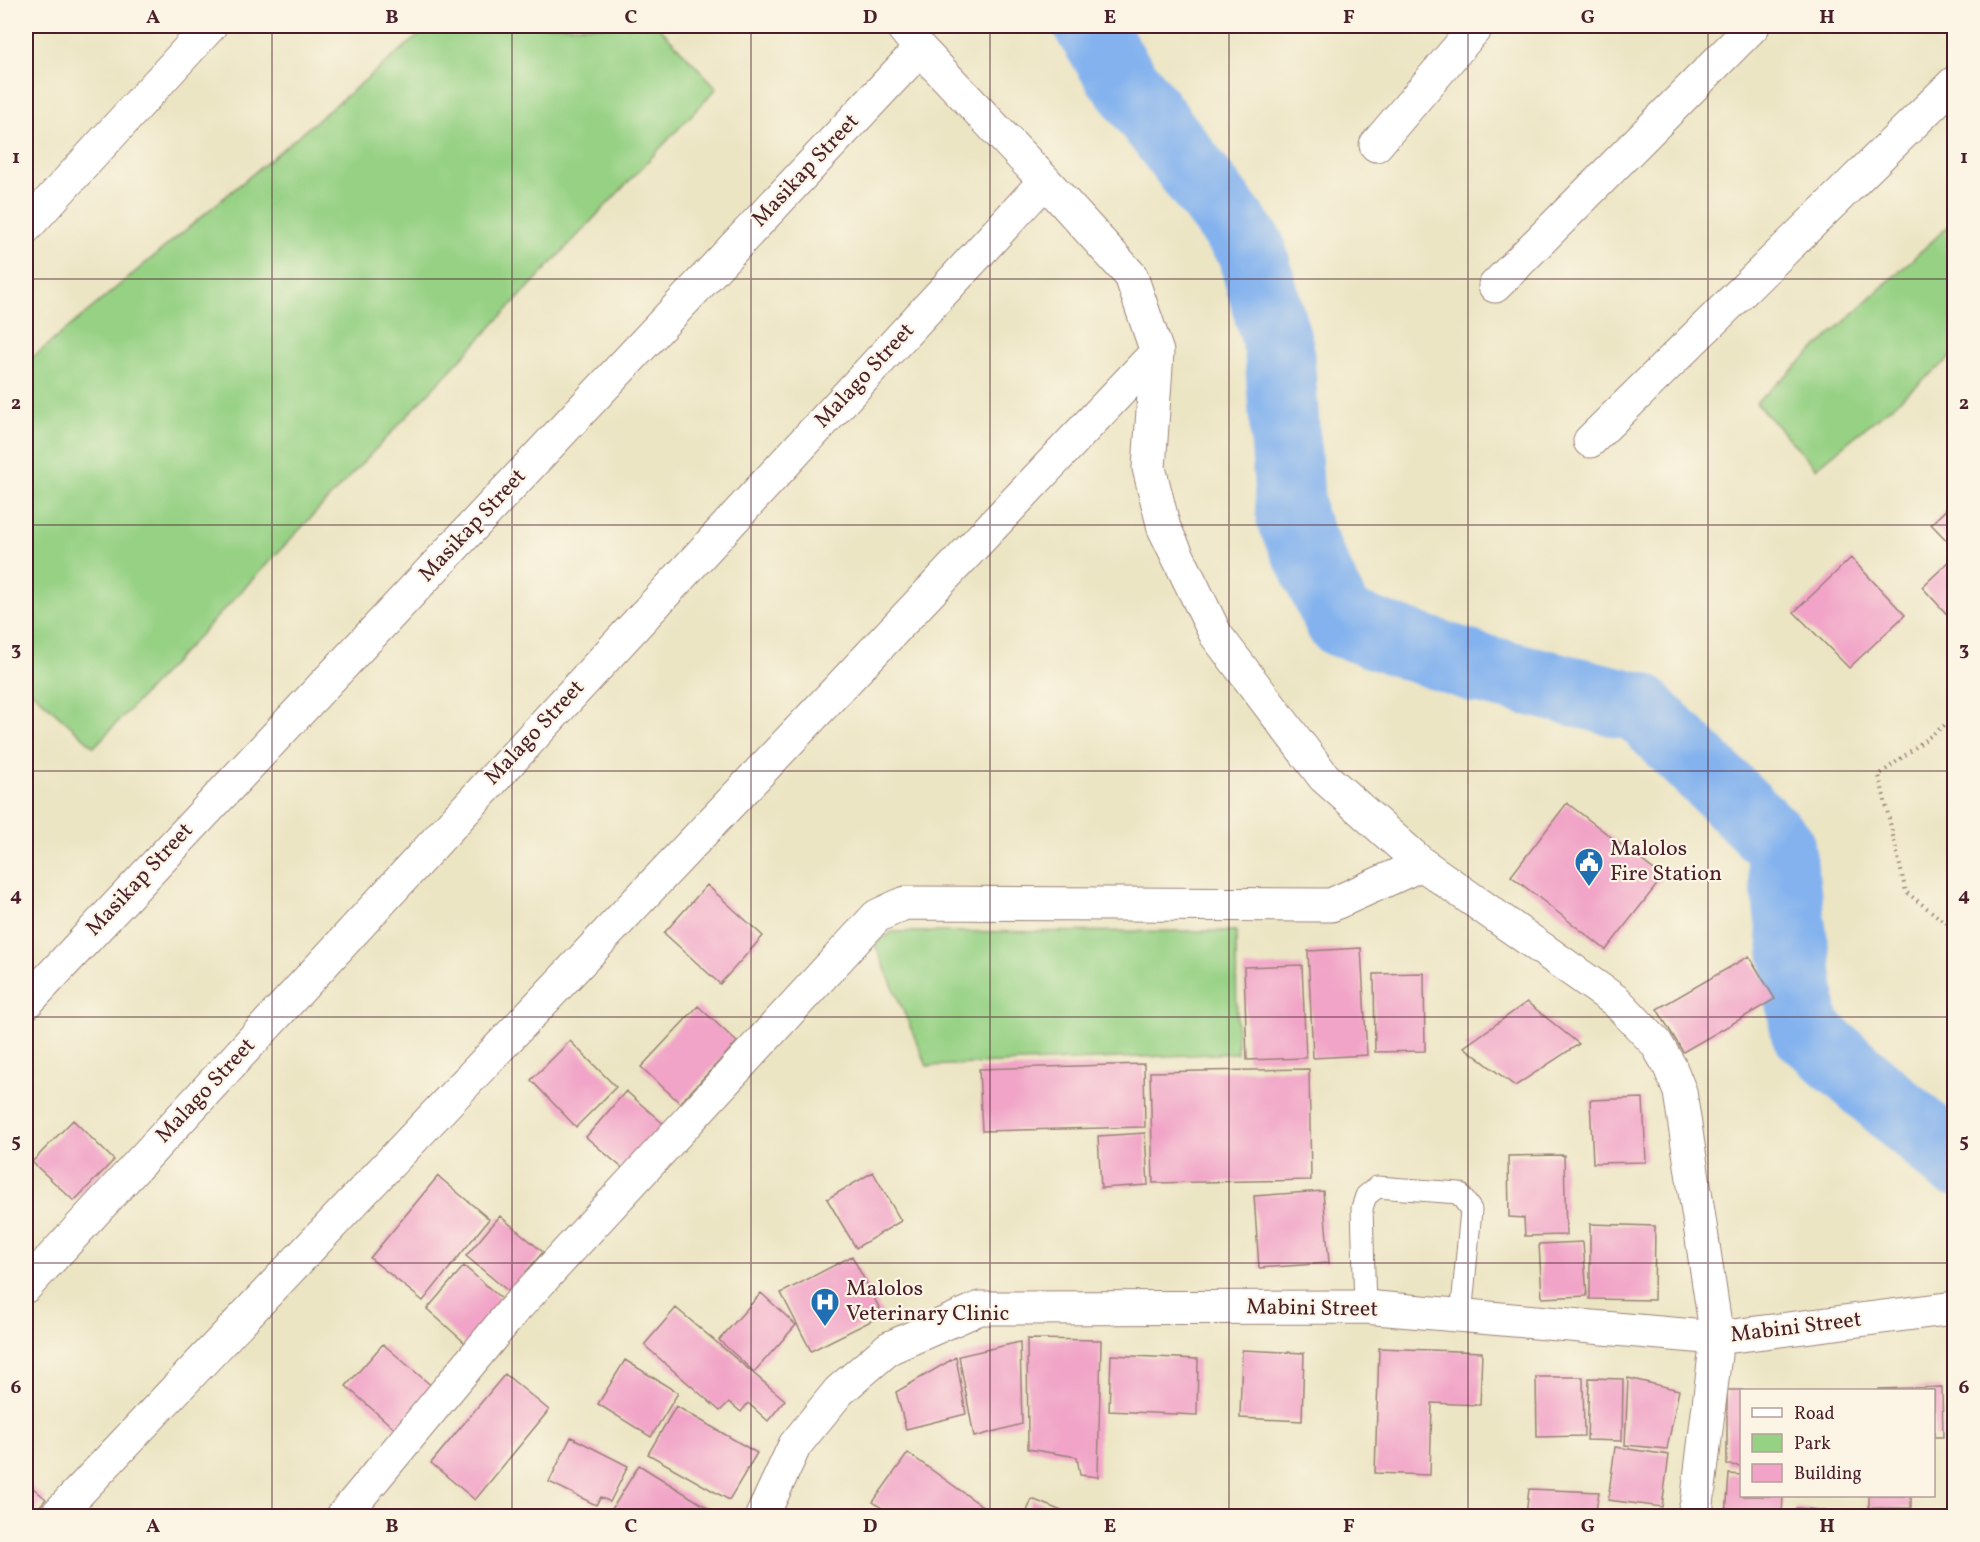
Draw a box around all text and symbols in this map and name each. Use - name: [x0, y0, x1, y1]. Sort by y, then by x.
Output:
- text: A: [146, 4, 160, 32]
- text: B: [385, 4, 399, 32]
- text: C: [625, 4, 638, 32]
- text: D: [863, 4, 877, 32]
- text: E: [1104, 4, 1116, 32]
- text: F: [1343, 4, 1355, 32]
- text: G: [1581, 4, 1595, 32]
- text: H: [1819, 4, 1835, 32]
- street label: Masikap Street: [745, 107, 867, 235]
- text: 1: [12, 144, 20, 172]
- text: 1: [1960, 144, 1968, 172]
- street label: Malago Street: [808, 316, 922, 436]
- text: 2: [11, 390, 21, 418]
- text: 2: [1959, 390, 1969, 418]
- street label: Masikap Street: [412, 462, 534, 590]
- text: 3: [11, 636, 21, 664]
- text: 3: [1959, 636, 1969, 664]
- street label: Malago Street: [478, 673, 592, 793]
- street label: Masikap Street: [79, 816, 201, 944]
- place label: Malolos Fire Station: [1610, 834, 1722, 890]
- public building icon: Malolos Fire Station: [1573, 846, 1605, 888]
- text: 4: [10, 882, 22, 910]
- text: 4: [1958, 882, 1970, 910]
- street label: Malago Street: [149, 1031, 263, 1151]
- text: 5: [11, 1128, 21, 1156]
- text: 5: [1959, 1128, 1969, 1156]
- place label: Malolos Veterinary Clinic: [846, 1274, 1009, 1330]
- hospital icon: Malolos Veterinary Clinic: [809, 1286, 841, 1328]
- street label: Mabini Street: [1246, 1292, 1378, 1326]
- street label: Mabini Street: [1729, 1305, 1864, 1351]
- text: 6: [11, 1374, 22, 1402]
- text: 6: [1959, 1374, 1970, 1402]
- legend: [1740, 1389, 1935, 1497]
- text: Road: [1794, 1402, 1835, 1427]
- text: Park: [1794, 1432, 1831, 1457]
- text: Building: [1794, 1462, 1862, 1487]
- text: A: [146, 1513, 160, 1541]
- text: B: [385, 1513, 399, 1541]
- text: C: [625, 1513, 638, 1541]
- text: D: [863, 1513, 877, 1541]
- text: E: [1104, 1513, 1116, 1541]
- text: F: [1343, 1513, 1355, 1541]
- text: G: [1581, 1513, 1595, 1541]
- text: H: [1819, 1513, 1835, 1541]

